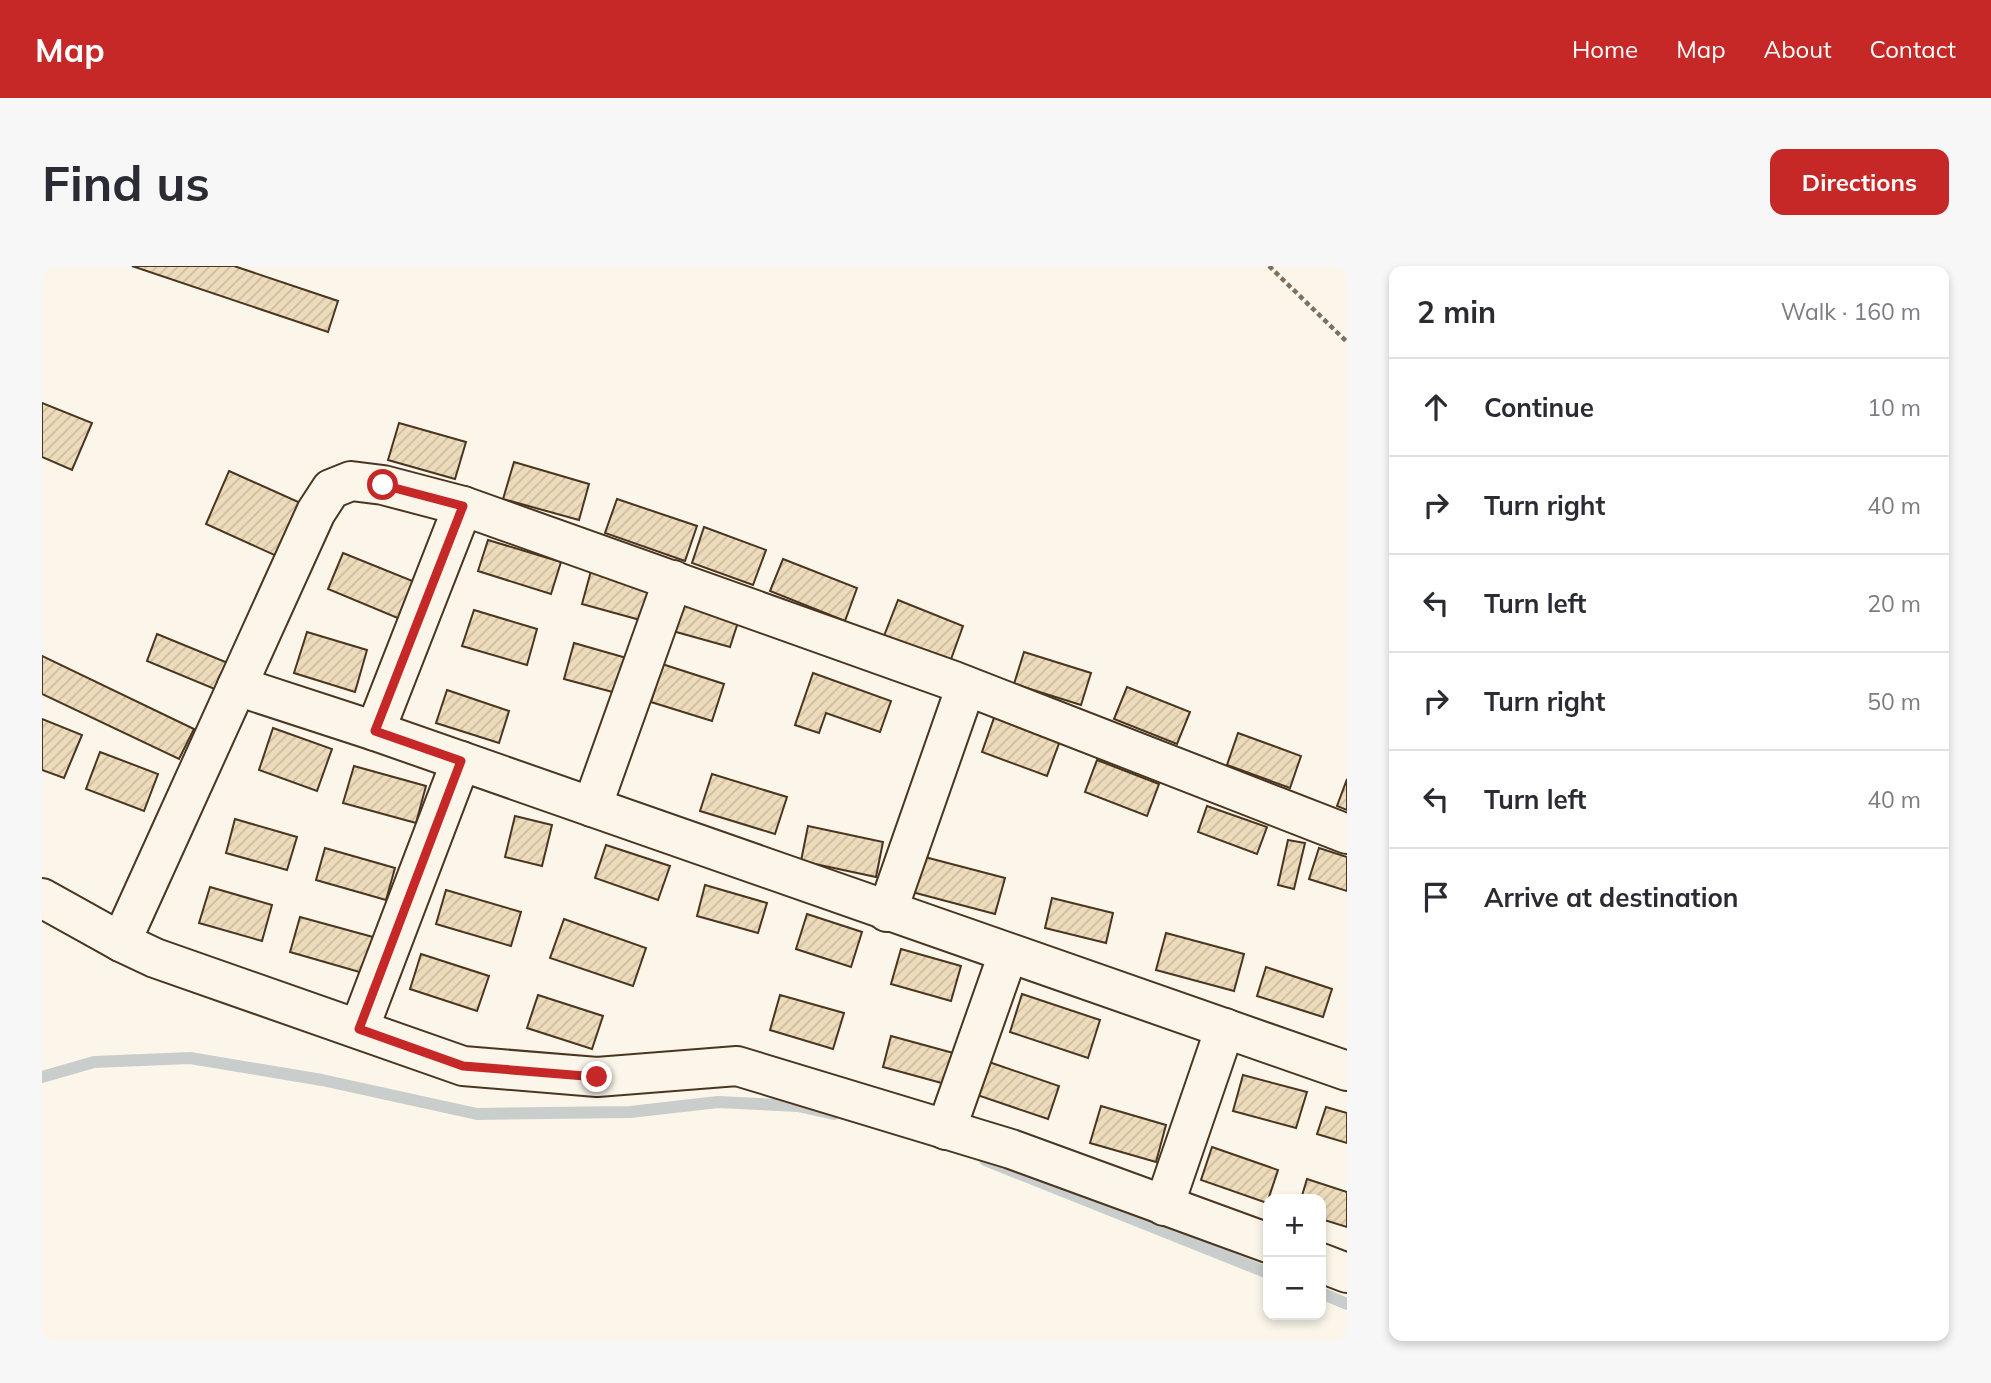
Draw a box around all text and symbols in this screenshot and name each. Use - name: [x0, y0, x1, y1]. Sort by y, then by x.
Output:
- text: Map: [35, 29, 105, 70]
- text: Home: [1572, 34, 1638, 64]
- text: Map: [1676, 34, 1726, 64]
- text: About: [1764, 34, 1832, 64]
- text: Contact: [1870, 34, 1956, 64]
- button: Directions: [1770, 149, 1949, 215]
- text: Find us: [42, 152, 210, 213]
- text: 2 min: [1417, 293, 1496, 331]
- text: Walk · 160 m: [1781, 297, 1921, 326]
- icon: ahead: [1417, 388, 1455, 426]
- text: Continue: [1484, 391, 1594, 424]
- text: 10 m: [1867, 393, 1921, 422]
- route start: [367, 469, 398, 500]
- icon: right: [1417, 486, 1455, 524]
- text: Turn right: [1484, 489, 1605, 522]
- text: 40 m: [1867, 491, 1921, 520]
- icon: left: [1417, 584, 1455, 622]
- text: Turn left: [1484, 587, 1586, 620]
- text: 20 m: [1867, 589, 1921, 618]
- icon: right: [1417, 682, 1455, 720]
- text: Turn right: [1484, 685, 1605, 718]
- text: 50 m: [1867, 687, 1921, 716]
- icon: left: [1417, 780, 1455, 818]
- text: Turn left: [1484, 783, 1586, 816]
- text: 40 m: [1867, 785, 1921, 814]
- icon: arrive: [1417, 878, 1455, 916]
- text: Arrive at destination: [1484, 881, 1739, 914]
- route end: [581, 1061, 612, 1092]
- map controls: [1263, 1194, 1326, 1320]
- button: +: [1263, 1194, 1326, 1257]
- button: −: [1263, 1257, 1326, 1320]

